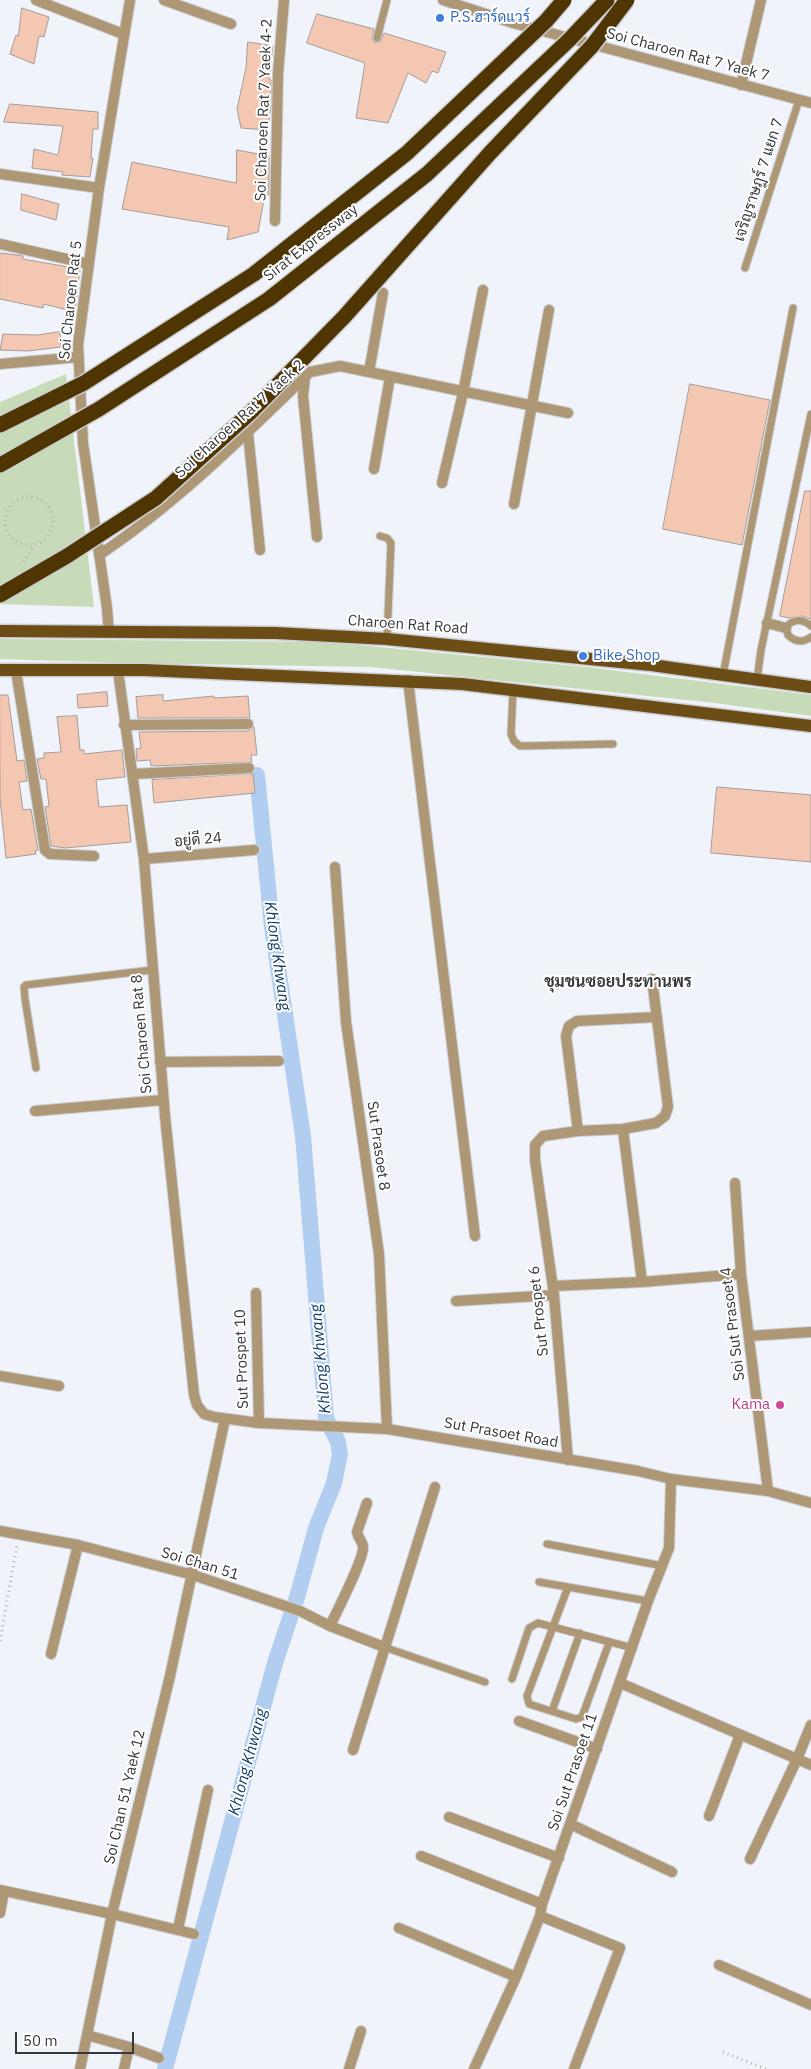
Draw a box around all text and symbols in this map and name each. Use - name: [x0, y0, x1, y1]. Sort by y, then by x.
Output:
- place label: P.S.ฮาร์ดแวร์: [450, 9, 530, 27]
- marker: P.S.ฮาร์ดแวร์: [434, 12, 446, 24]
- street label: Soi Charoen Rat 7 Yaek 4-2: [252, 18, 276, 202]
- street label: Soi Charoen Rat 7 Yaek 7: [605, 25, 771, 85]
- street label: เจริญราษฎร์ 7 แยก 7: [731, 116, 787, 244]
- street label: Sirat Expressway: [260, 201, 362, 285]
- street label: Soi Charoen Rat 5: [56, 240, 86, 360]
- street label: Soi Charoen Rat 7 Yaek 2: [172, 356, 308, 482]
- street label: Charoen Rat Road: [347, 612, 469, 638]
- place label: Bike Shop: [593, 647, 660, 665]
- marker: Bike Shop: [577, 650, 589, 662]
- street label: อยู่ดี 24: [173, 829, 223, 851]
- water label: Khlong Khwang: [260, 900, 294, 1012]
- district label: ชุมชนซอยประทานพร: [544, 972, 692, 992]
- street label: Soi Charoen Rat 8: [128, 974, 156, 1094]
- street label: Sut Prasoet 8: [363, 1100, 393, 1192]
- street label: Sut Prospet 6: [525, 1265, 553, 1357]
- street label: Soi Sut Prasoet 4: [717, 1266, 749, 1382]
- water label: Khlong Khwang: [307, 1304, 335, 1414]
- street label: Sut Prospet 10: [231, 1309, 253, 1409]
- place label: Kama: [732, 1396, 770, 1414]
- marker: Kama: [774, 1399, 786, 1411]
- street label: Sut Prasoet Road: [442, 1414, 560, 1452]
- street label: Soi Chan 51: [159, 1544, 241, 1584]
- water label: Khlong Khwang: [225, 1707, 271, 1817]
- street label: Soi Sut Prasoet 11: [544, 1711, 602, 1833]
- street label: Soi Chan 51 Yaek 12: [101, 1728, 149, 1866]
- scale bar: [18, 2022, 136, 2054]
- text: 50 m: [23, 2031, 58, 2050]

